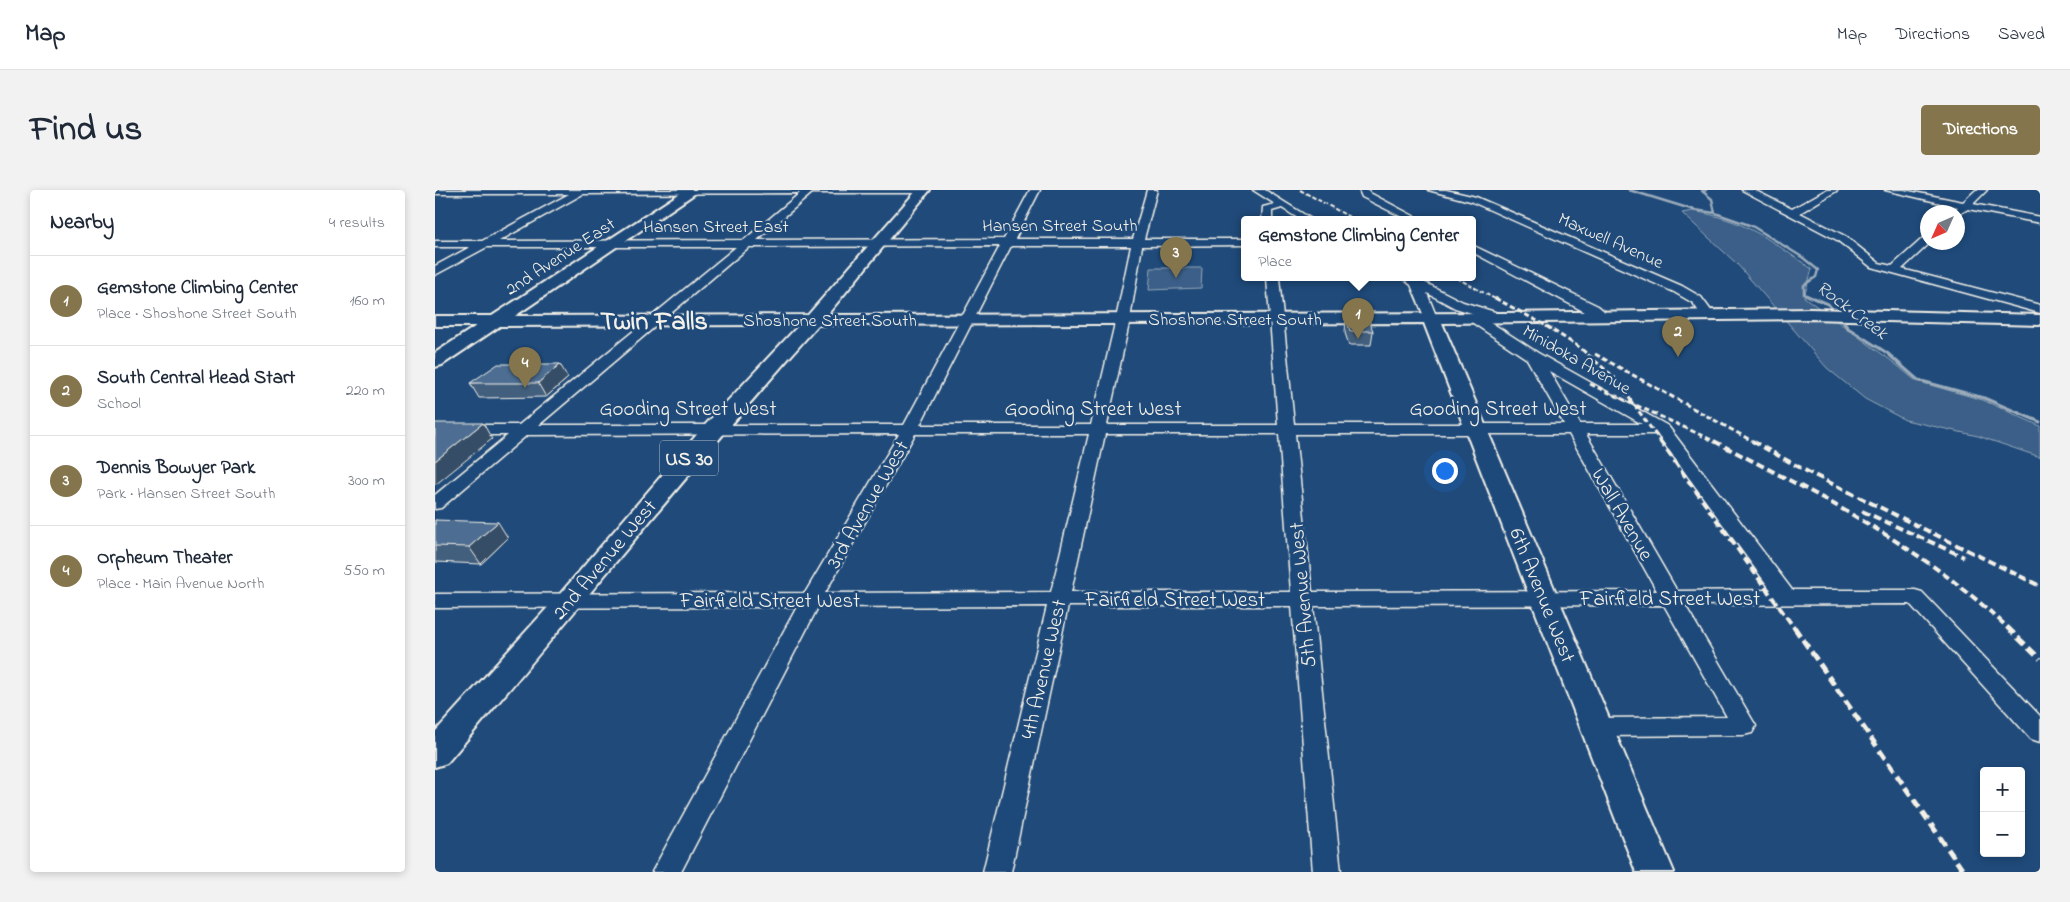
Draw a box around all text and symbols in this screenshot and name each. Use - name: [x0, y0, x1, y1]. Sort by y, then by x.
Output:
- text: Map: [25, 17, 66, 52]
- text: Map: [1837, 22, 1867, 48]
- text: Directions: [1895, 22, 1970, 48]
- text: Saved: [1998, 22, 2045, 48]
- text: Find us: [30, 105, 142, 156]
- button: Directions: [1921, 105, 2040, 155]
- north arrow: [1920, 205, 1965, 250]
- street label: Maxwell Avenue: [1553, 207, 1668, 277]
- text: Nearby: [50, 208, 114, 238]
- text: 4 results: [329, 211, 385, 235]
- street label: 2nd Avenue East: [501, 212, 621, 303]
- street label: Hansen Street South: [982, 214, 1138, 240]
- street label: Hansen Street East: [643, 215, 789, 241]
- popup: [1241, 216, 1476, 281]
- text: Gemstone Climbing Center: [1258, 223, 1459, 250]
- pin: 3: [1160, 237, 1192, 278]
- text: Place: [1258, 250, 1292, 274]
- text: Gemstone Climbing Center: [97, 275, 298, 302]
- water label: Rock Creek: [1810, 275, 1894, 347]
- text: 1: [63, 289, 69, 313]
- text: 160 m: [350, 289, 385, 313]
- pin: 1: [1342, 298, 1374, 339]
- text: Place · Shoshone Street South: [97, 302, 297, 326]
- district label: Twin Falls: [600, 304, 708, 342]
- street label: Shoshone Street South: [1148, 308, 1322, 334]
- street label: Shoshone Street South: [743, 309, 917, 335]
- pin: 2: [1662, 316, 1694, 357]
- street label: Minidoka Avenue: [1517, 319, 1636, 403]
- pin: 4: [509, 347, 541, 388]
- text: South Central Head Start: [97, 365, 295, 392]
- text: 2: [62, 379, 70, 403]
- text: 220 m: [346, 379, 385, 403]
- text: School: [97, 392, 141, 416]
- street label: Gooding Street West: [599, 395, 777, 427]
- street label: Gooding Street West: [1004, 395, 1182, 427]
- street label: Gooding Street West: [1409, 395, 1587, 427]
- street label: 3rd Avenue West: [820, 435, 918, 575]
- road number: US 30: [660, 440, 718, 476]
- text: Dennis Bowyer Park: [97, 455, 255, 482]
- your location: [1432, 458, 1458, 484]
- street label: Wall Avenue: [1583, 463, 1660, 567]
- text: 3: [63, 469, 69, 493]
- text: 300 m: [348, 469, 385, 493]
- text: Park · Hansen Street South: [97, 482, 275, 506]
- street label: 2nd Avenue West: [546, 493, 665, 627]
- street label: 5th Avenue West: [1283, 521, 1325, 669]
- street label: 6th Avenue West: [1500, 524, 1582, 668]
- text: Orpheum Theater: [97, 545, 232, 572]
- text: 4: [63, 559, 69, 583]
- text: 550 m: [343, 559, 385, 583]
- text: Place · Main Avenue North: [97, 572, 264, 596]
- street label: Fairfield Street West: [1579, 585, 1760, 615]
- street label: Fairfield Street West: [1084, 586, 1265, 616]
- street label: Fairfield Street West: [679, 587, 860, 617]
- street label: 4th Avenue West: [1014, 597, 1076, 742]
- map controls: [1980, 767, 2025, 857]
- button: +: [1980, 767, 2025, 812]
- button: −: [1980, 812, 2025, 857]

